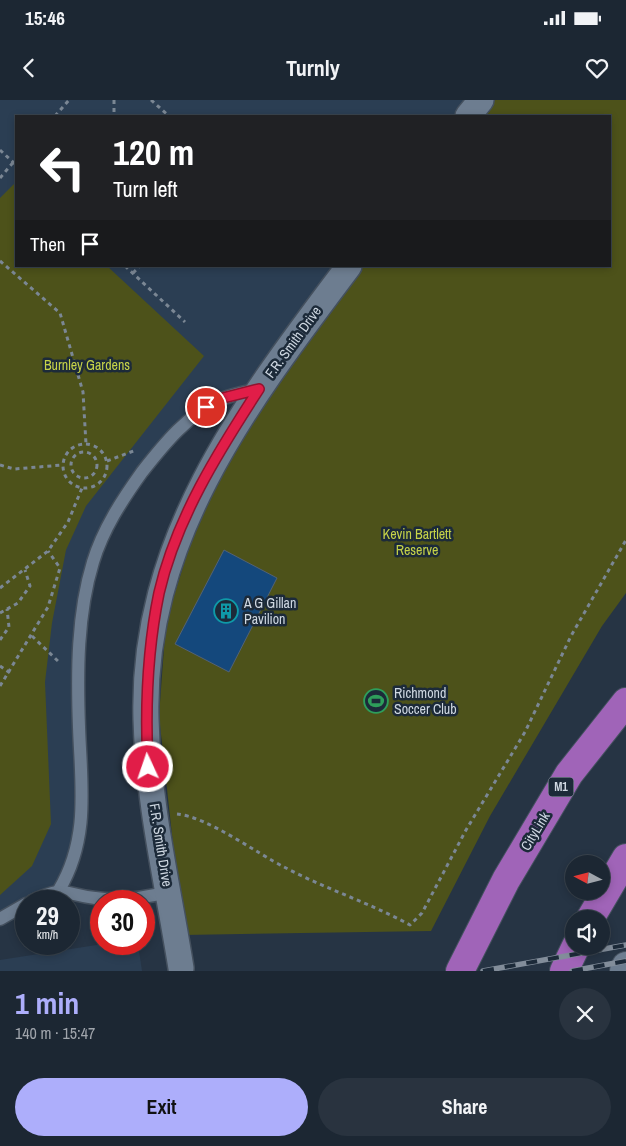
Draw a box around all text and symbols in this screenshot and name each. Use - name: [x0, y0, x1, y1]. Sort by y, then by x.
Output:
- text: 15:46: [25, 5, 65, 31]
- text: Turnly: [286, 53, 340, 83]
- icon: back: [15, 54, 43, 82]
- icon: heart: [583, 54, 611, 82]
- text: 120 m: [113, 129, 194, 176]
- icon: left: [30, 135, 95, 200]
- text: Turn left: [113, 174, 178, 204]
- icon: arrive: [76, 230, 104, 258]
- text: Then: [30, 231, 66, 257]
- street label: F.R. Smith Drive: [261, 303, 325, 381]
- park label: Burnley Gardens: [44, 356, 130, 374]
- pin: [185, 386, 227, 428]
- icon: arrive: [192, 393, 220, 421]
- park label: Kevin Bartlett Reserve: [383, 525, 451, 559]
- place label: A G Gillan Pavilion: [243, 594, 296, 628]
- building icon: A G Gillan Pavilion: [213, 598, 239, 624]
- place label: Richmond Soccer Club: [394, 684, 457, 718]
- sports icon: Richmond Soccer Club: [363, 688, 389, 714]
- position arrow: [121, 740, 173, 792]
- road number: M1: [548, 778, 574, 796]
- street label: F.R. Smith Drive: [146, 802, 176, 888]
- street label: CityLink: [516, 808, 554, 854]
- north arrow: [565, 855, 610, 900]
- map controls: [565, 855, 610, 955]
- speed limit sign: 30: [90, 890, 155, 955]
- text: 29: [36, 899, 59, 933]
- button: sound: [565, 910, 610, 955]
- text: km/h: [37, 927, 58, 943]
- text: 1 min: [15, 983, 79, 1023]
- button: close: [559, 988, 611, 1040]
- text: 140 m · 15:47: [15, 1022, 95, 1044]
- button: Exit: [15, 1078, 308, 1136]
- button: Share: [318, 1078, 611, 1136]

